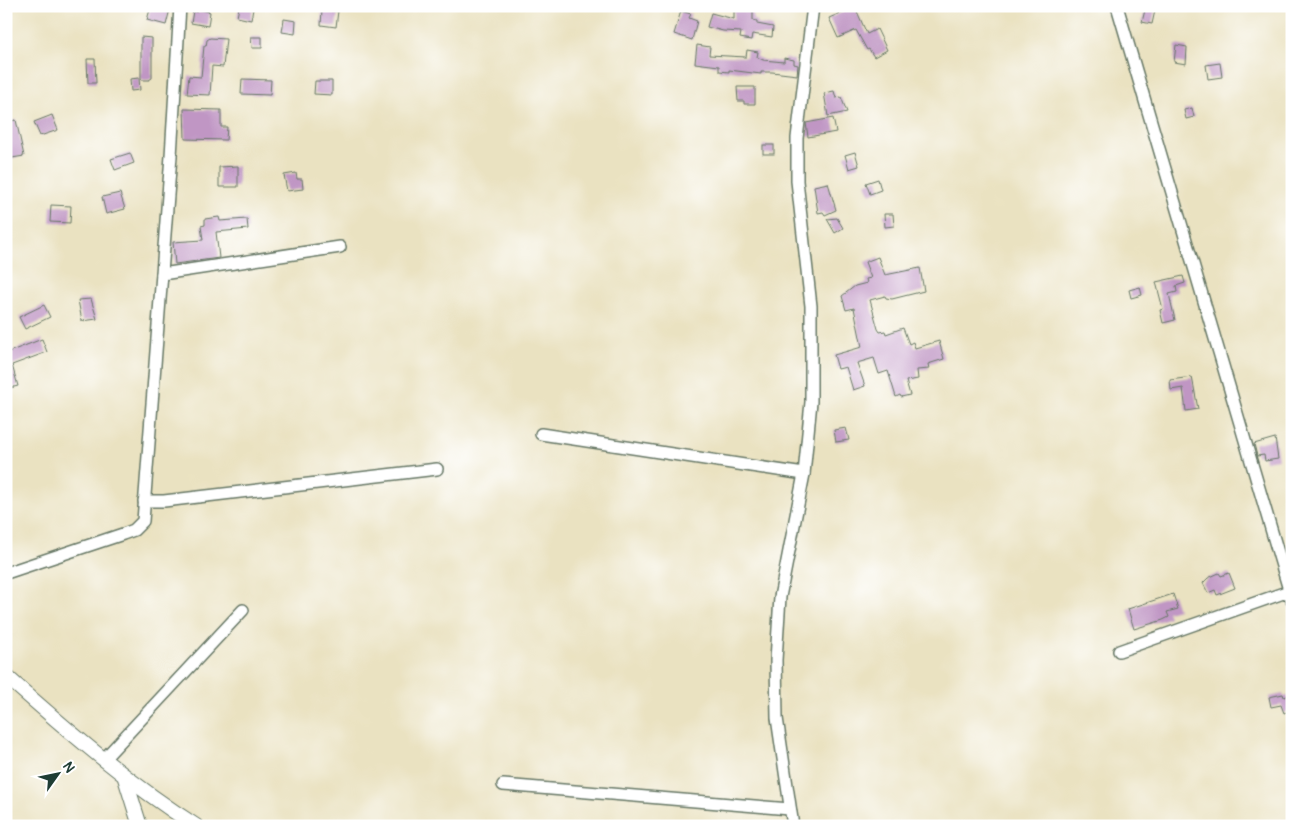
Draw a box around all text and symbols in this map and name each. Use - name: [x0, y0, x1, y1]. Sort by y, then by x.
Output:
- north arrow: [32, 750, 82, 800]
- text: N: [59, 759, 78, 776]

